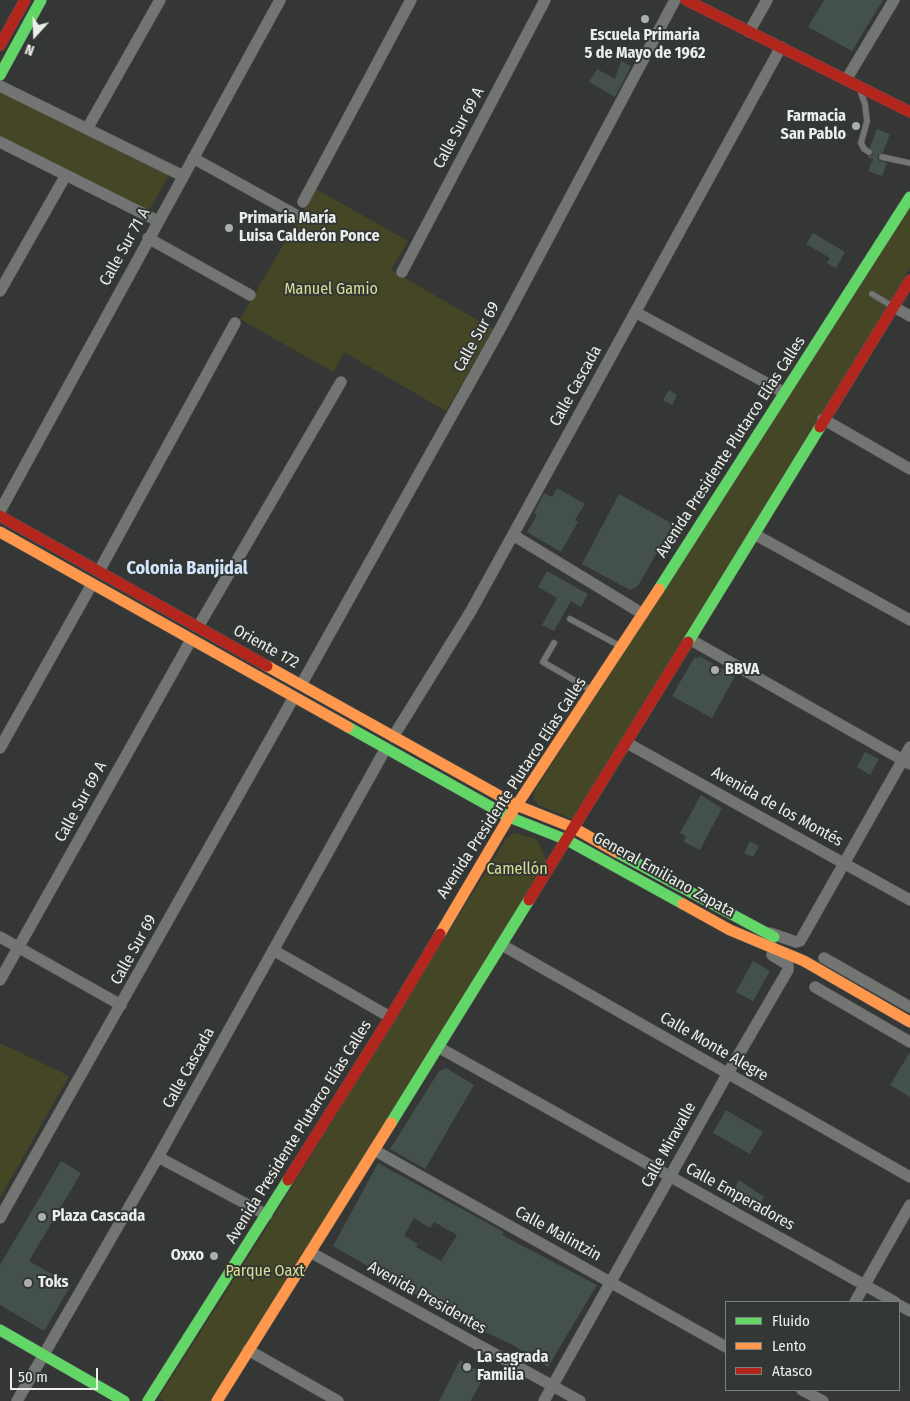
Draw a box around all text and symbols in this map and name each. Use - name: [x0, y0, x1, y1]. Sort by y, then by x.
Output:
- north arrow: [10, 10, 60, 60]
- marker: Escuela Primaria 5 de Mayo de 1962: [639, 13, 651, 25]
- place label: Escuela Primaria 5 de Mayo de 1962: [585, 26, 705, 64]
- text: N: [23, 40, 37, 59]
- street label: Calle Sur 69 A: [430, 84, 488, 172]
- place label: Farmacia San Pablo: [781, 107, 846, 145]
- marker: Farmacia San Pablo: [850, 120, 862, 132]
- street label: Calle Sur 71 A: [96, 205, 154, 289]
- place label: Primaria María Luisa Calderón Ponce: [239, 209, 380, 247]
- marker: Primaria María Luisa Calderón Ponce: [223, 222, 235, 234]
- park label: Manuel Gamio: [284, 280, 378, 300]
- street label: Calle Sur 69: [450, 299, 504, 375]
- street label: Avenida Presidente Plutarco Elías Calles: [652, 333, 810, 561]
- street label: Calle Cascada: [546, 342, 606, 430]
- district label: Colonia Banjidal: [126, 558, 248, 580]
- street label: Oriente 172: [230, 621, 302, 673]
- place label: BBVA: [725, 660, 759, 680]
- marker: BBVA: [709, 664, 721, 676]
- street label: Avenida Presidente Plutarco Elías Calles: [433, 674, 591, 902]
- street label: Calle Sur 69 A: [51, 758, 111, 846]
- street label: Avenida de los Montés: [708, 763, 846, 851]
- street label: General Emiliano Zapata: [590, 828, 738, 922]
- park label: Camellón: [486, 860, 548, 880]
- street label: Calle Sur 69: [107, 912, 161, 988]
- street label: Calle Monte Alegre: [657, 1008, 771, 1086]
- street label: Avenida Presidente Plutarco Elías Calles: [222, 1017, 376, 1247]
- street label: Calle Cascada: [159, 1024, 219, 1112]
- street label: Calle Miravalle: [638, 1099, 700, 1191]
- street label: Calle Emperadores: [682, 1159, 798, 1235]
- street label: Calle Malintzin: [512, 1202, 604, 1266]
- place label: Plaza Cascada: [52, 1207, 145, 1227]
- marker: Plaza Cascada: [36, 1211, 48, 1223]
- place label: Oxxo: [171, 1246, 204, 1266]
- marker: Oxxo: [208, 1250, 220, 1262]
- street label: Avenida Presidentes: [364, 1257, 490, 1339]
- park label: Parque Oaxt: [225, 1262, 305, 1282]
- place label: Toks: [38, 1273, 69, 1293]
- marker: Toks: [22, 1277, 34, 1289]
- legend: [725, 1301, 900, 1391]
- text: Fluido: [772, 1312, 810, 1330]
- text: Lento: [772, 1337, 806, 1355]
- place label: La sagrada Familia: [477, 1348, 548, 1386]
- scale bar: [12, 1358, 100, 1390]
- marker: La sagrada Familia: [461, 1361, 473, 1373]
- text: Atasco: [772, 1362, 812, 1380]
- text: 50 m: [18, 1368, 48, 1386]

